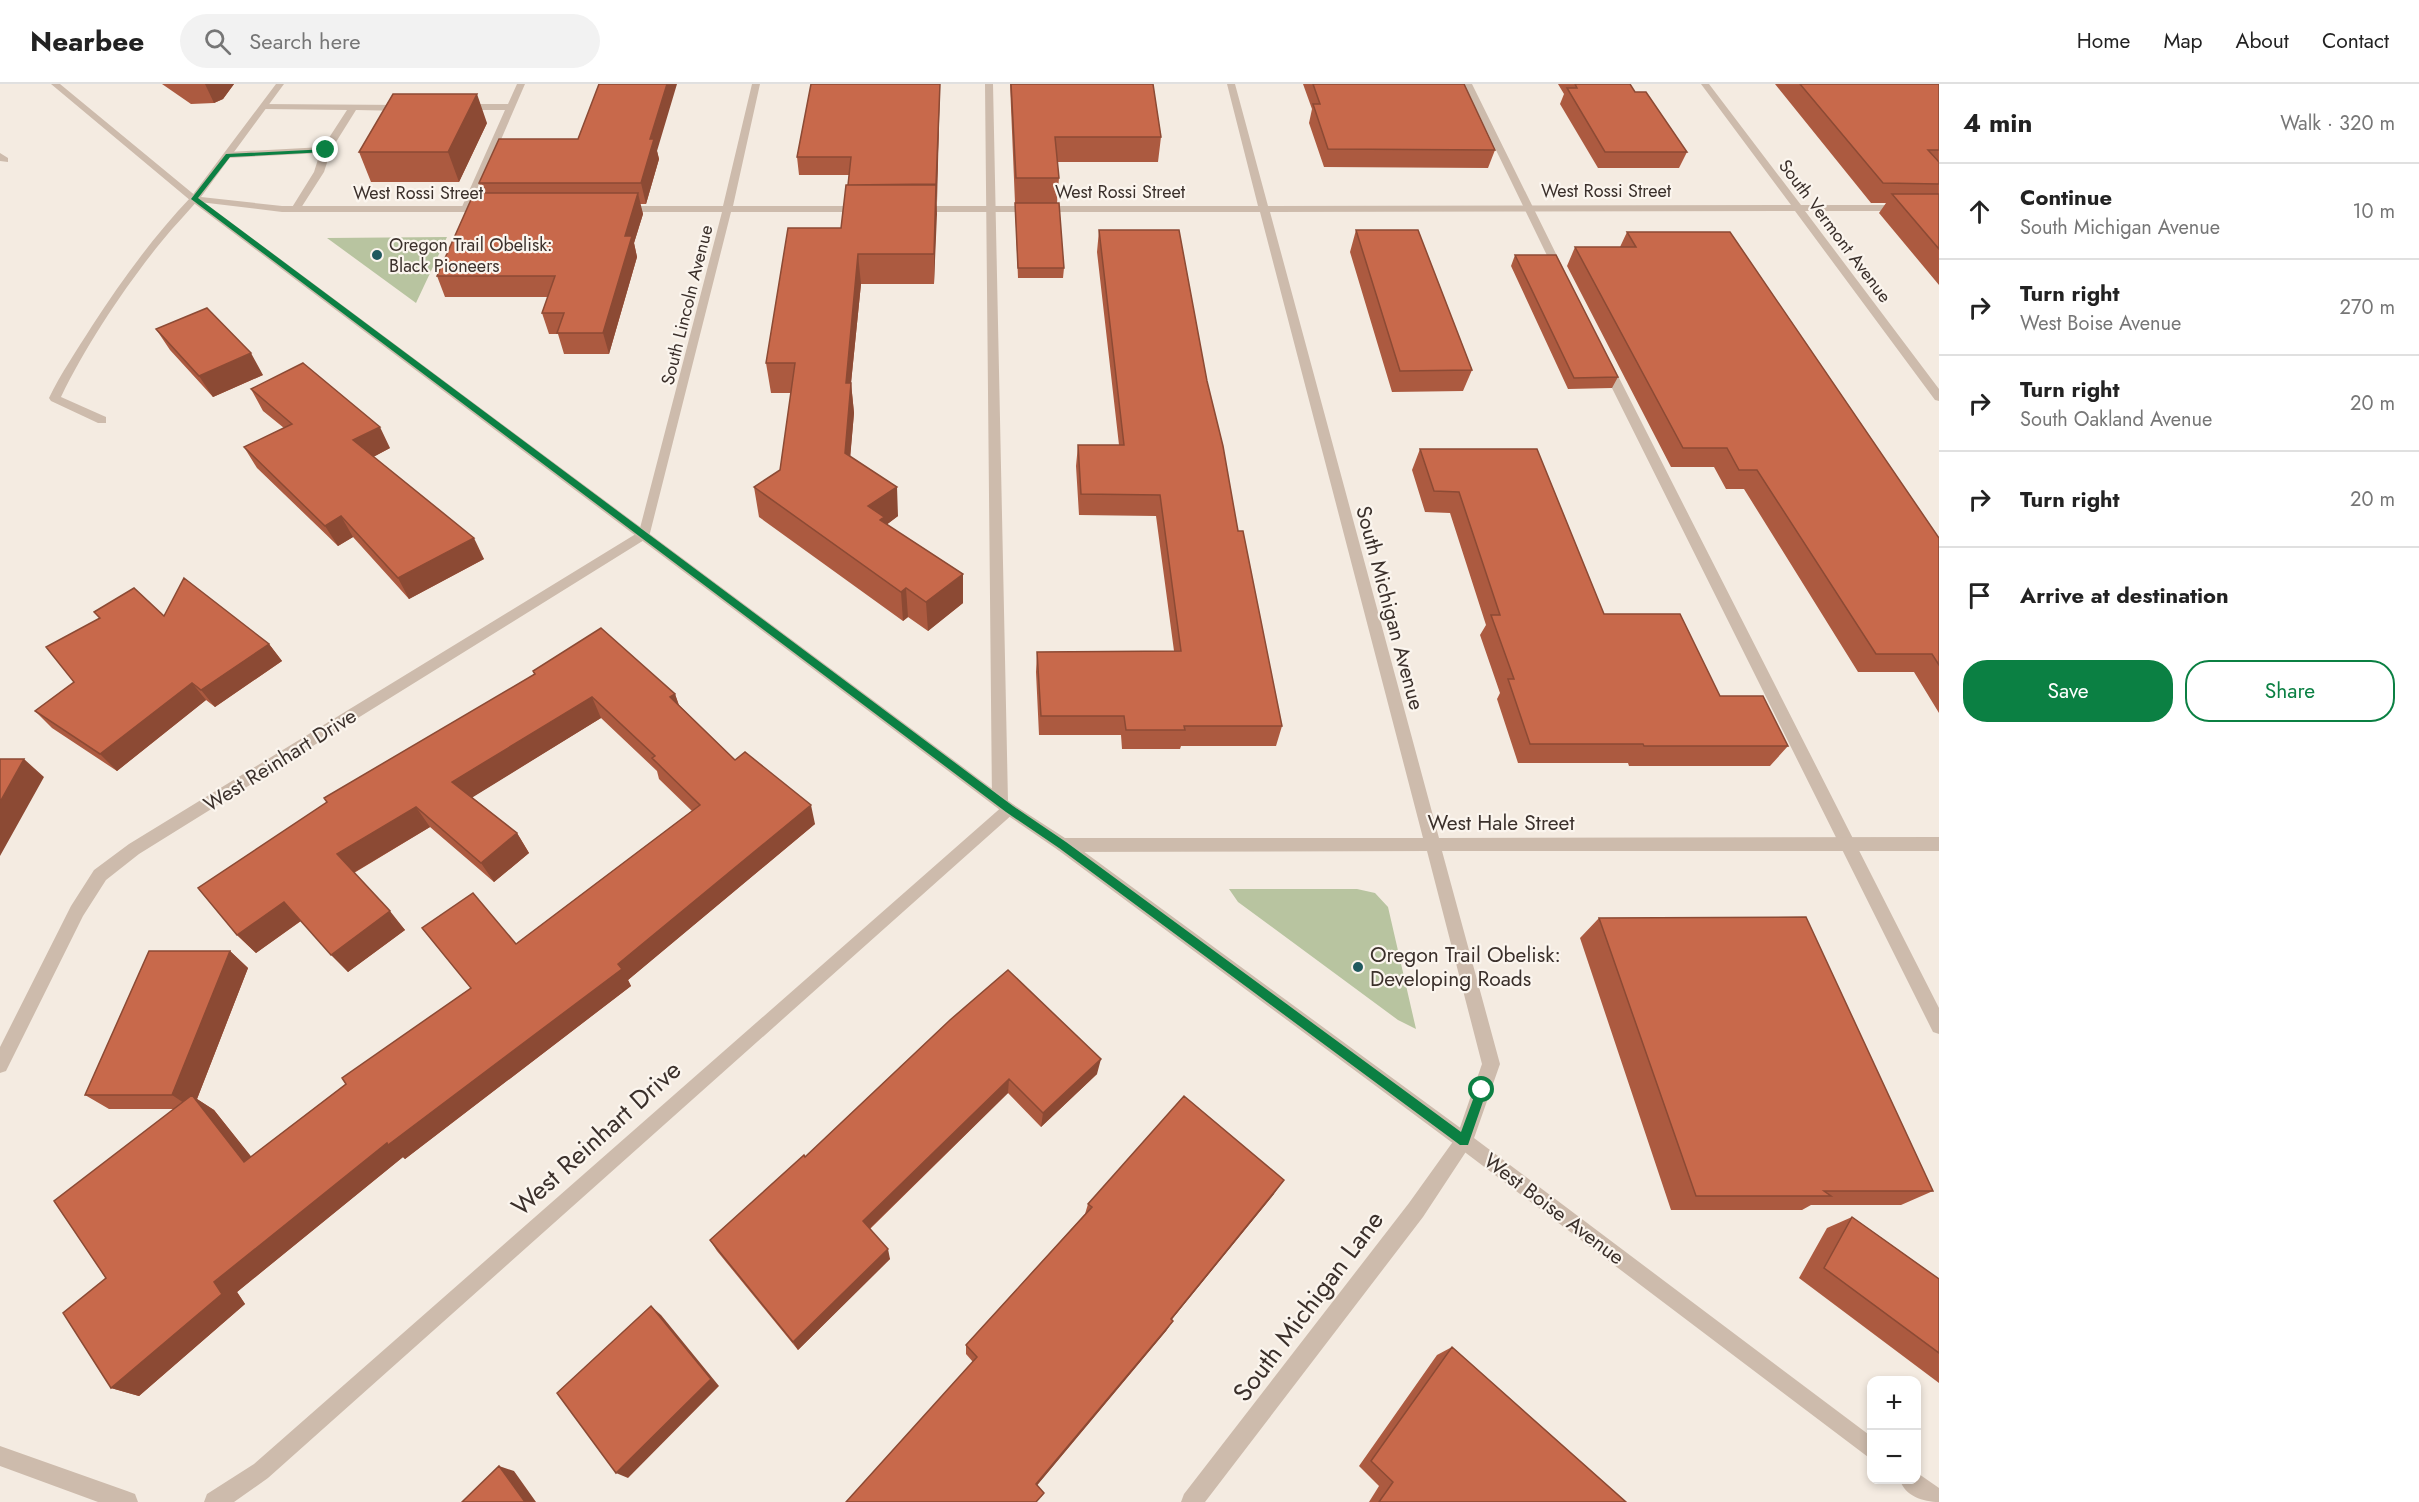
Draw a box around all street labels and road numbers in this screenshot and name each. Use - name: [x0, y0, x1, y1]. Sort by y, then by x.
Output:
- street label: South Vermont Avenue: [1772, 154, 1898, 308]
- street label: West Rossi Street: [1541, 178, 1672, 204]
- street label: West Rossi Street: [1055, 179, 1186, 205]
- street label: West Rossi Street: [353, 180, 484, 206]
- street label: South Lincoln Avenue: [655, 222, 719, 388]
- street label: South Michigan Avenue: [1348, 503, 1432, 714]
- street label: West Reinhart Drive: [198, 701, 362, 819]
- street label: West Hale Street: [1428, 808, 1574, 838]
- street label: West Reinhart Drive: [503, 1051, 689, 1225]
- street label: West Boise Avenue: [1477, 1146, 1631, 1272]
- street label: South Michigan Lane: [1223, 1203, 1393, 1409]

